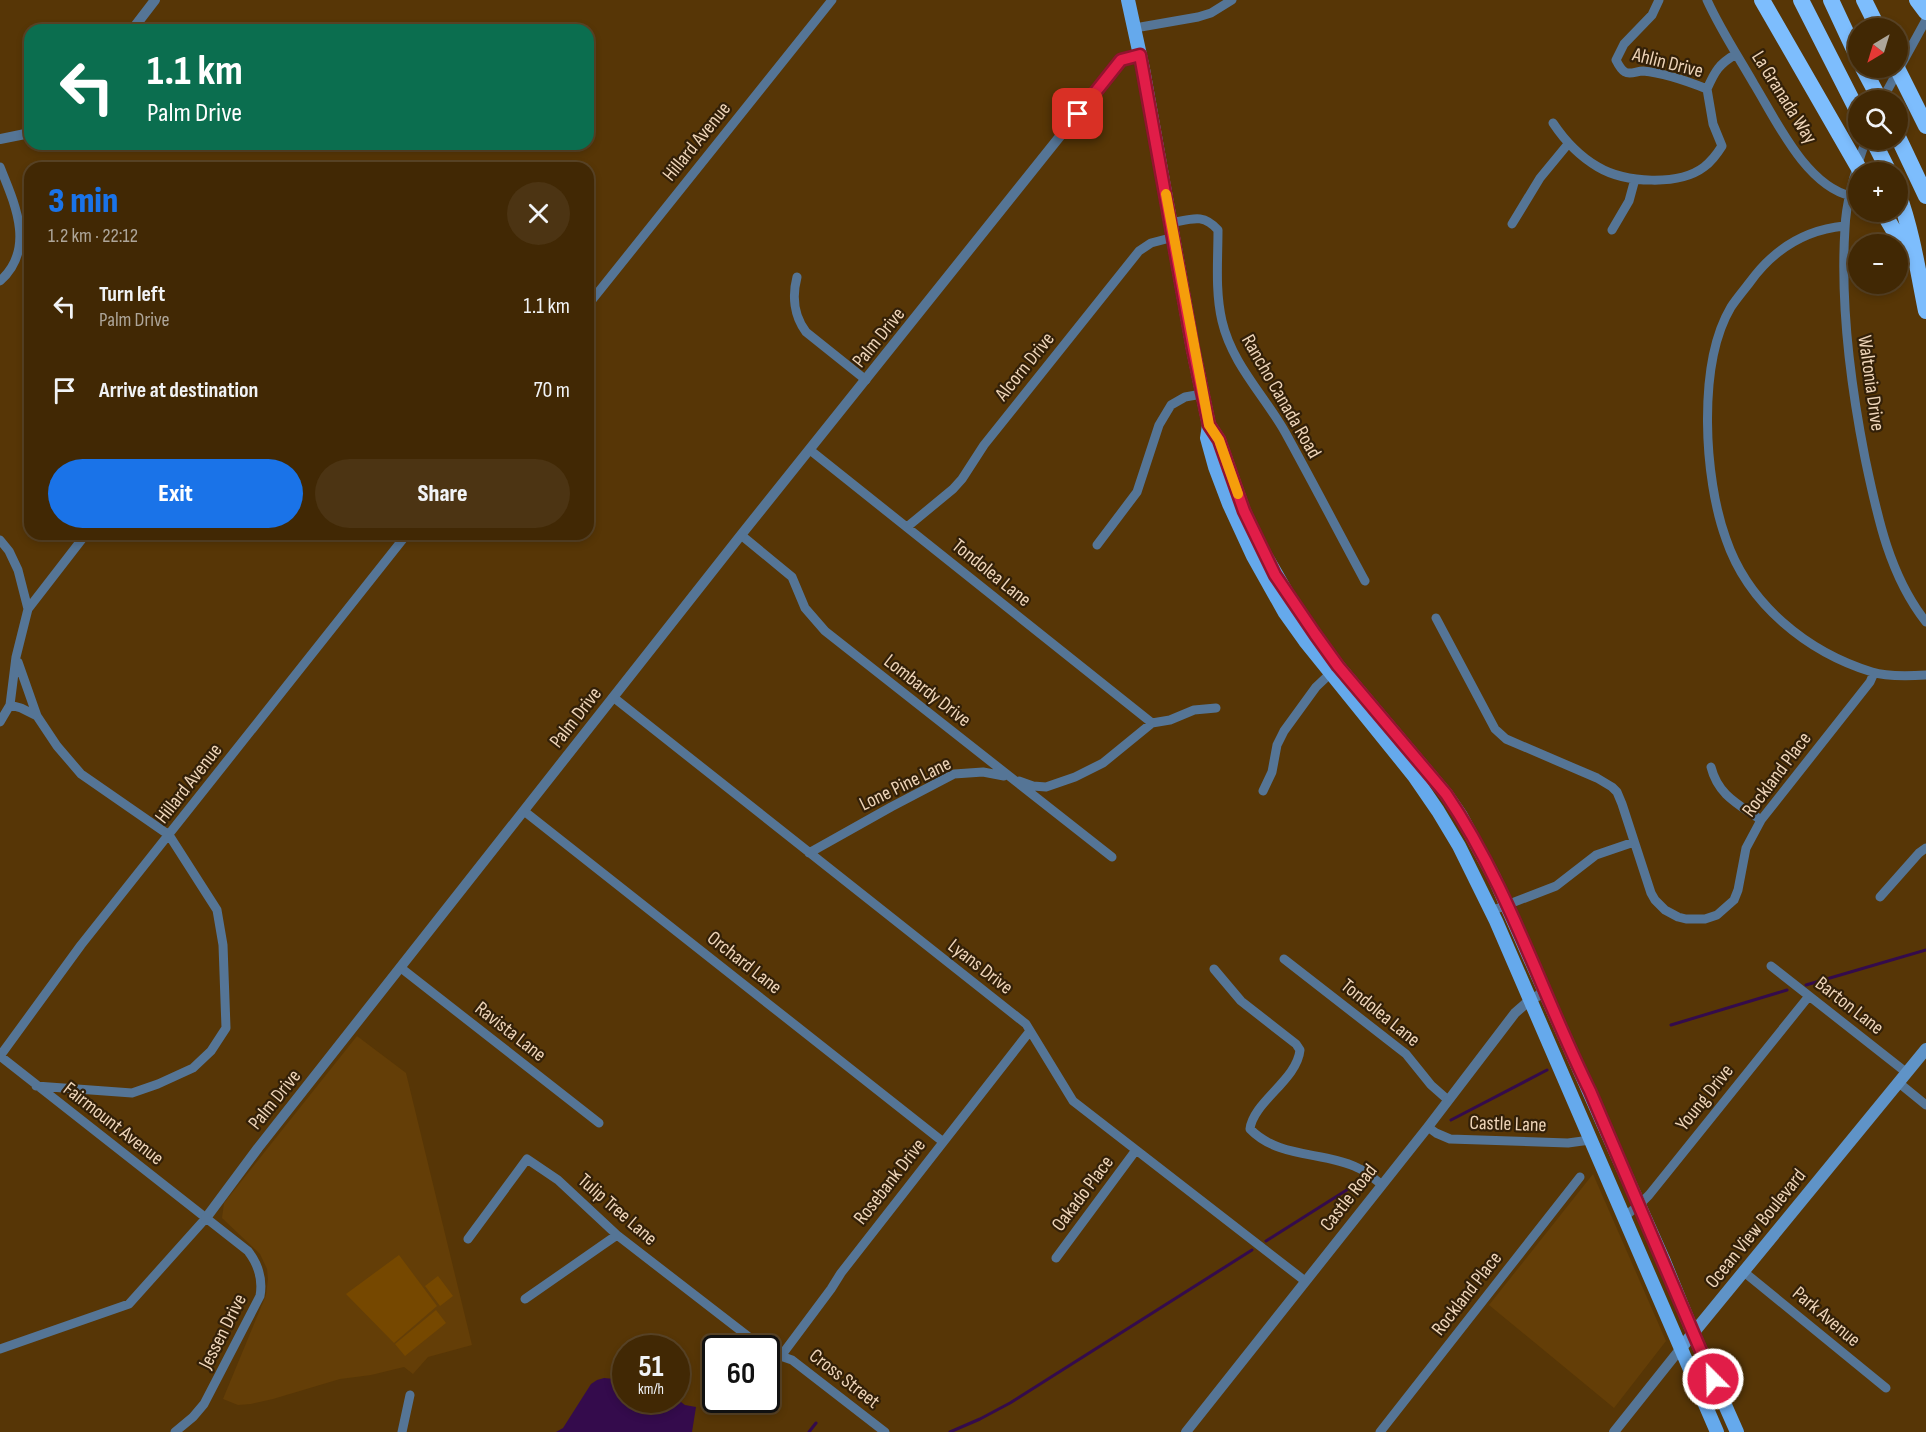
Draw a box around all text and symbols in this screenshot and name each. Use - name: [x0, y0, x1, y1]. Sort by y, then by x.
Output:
- north arrow: [1848, 18, 1908, 78]
- map controls: [1848, 18, 1908, 294]
- street label: Ahlin Drive: [1629, 42, 1706, 83]
- text: 1.1 km: [147, 46, 243, 97]
- street label: La Granada Way: [1746, 47, 1822, 148]
- icon: left: [48, 48, 126, 126]
- pin: [1052, 88, 1103, 139]
- button: search: [1848, 90, 1908, 150]
- text: Palm Drive: [147, 97, 242, 129]
- street label: Hillard Avenue: [658, 97, 736, 186]
- icon: arrive: [1061, 97, 1094, 130]
- button: +: [1848, 162, 1908, 222]
- text: 3 min: [48, 180, 118, 223]
- button: close: [507, 182, 570, 245]
- text: 1.2 km · 22:12: [48, 224, 138, 248]
- button: −: [1848, 234, 1908, 294]
- text: Turn left: [99, 281, 165, 308]
- icon: left: [48, 290, 81, 323]
- text: 1.1 km: [524, 293, 570, 320]
- street label: Palm Drive: [847, 303, 910, 373]
- text: Palm Drive: [99, 308, 170, 332]
- street label: Alcorn Drive: [989, 328, 1060, 406]
- street label: Rancho Canada Road: [1236, 330, 1326, 463]
- street label: Waltonia Drive: [1852, 334, 1890, 432]
- icon: arrive: [48, 374, 81, 407]
- text: Arrive at destination: [99, 377, 258, 404]
- text: 70 m: [534, 377, 570, 404]
- button: Exit: [48, 459, 303, 528]
- button: Share: [315, 459, 570, 528]
- street label: Tondolea Lane: [947, 534, 1036, 612]
- street label: Lombardy Drive: [879, 649, 976, 732]
- street label: Palm Drive: [545, 682, 607, 753]
- street label: Rockland Place: [1737, 727, 1817, 822]
- street label: Hillard Avenue: [150, 739, 227, 828]
- street label: Lone Pine Lane: [856, 751, 955, 816]
- street label: Orchard Lane: [702, 926, 787, 999]
- street label: Lyans Drive: [943, 934, 1018, 1000]
- street label: Barton Lane: [1810, 972, 1888, 1040]
- street label: Tondolea Lane: [1336, 974, 1425, 1052]
- street label: Ravista Lane: [470, 997, 551, 1067]
- street label: Young Drive: [1671, 1060, 1739, 1136]
- street label: Palm Drive: [243, 1065, 306, 1135]
- street label: Fairmount Avenue: [58, 1077, 168, 1170]
- street label: Castle Lane: [1469, 1111, 1547, 1137]
- street label: Rosebank Drive: [849, 1134, 931, 1230]
- street label: Oakado Place: [1047, 1151, 1119, 1236]
- street label: Castle Road: [1315, 1159, 1382, 1236]
- street label: Ocean View Boulevard: [1700, 1164, 1811, 1293]
- street label: Tulip Tree Lane: [573, 1169, 662, 1251]
- street label: Rockland Place: [1426, 1247, 1507, 1341]
- street label: Park Avenue: [1787, 1281, 1865, 1352]
- street label: Jessen Drive: [193, 1290, 252, 1374]
- speed limit sign: 60: [702, 1335, 780, 1413]
- street label: Cross Street: [804, 1344, 884, 1414]
- position arrow: [1681, 1347, 1745, 1411]
- text: 51: [639, 1349, 663, 1385]
- text: km/h: [638, 1380, 664, 1399]

